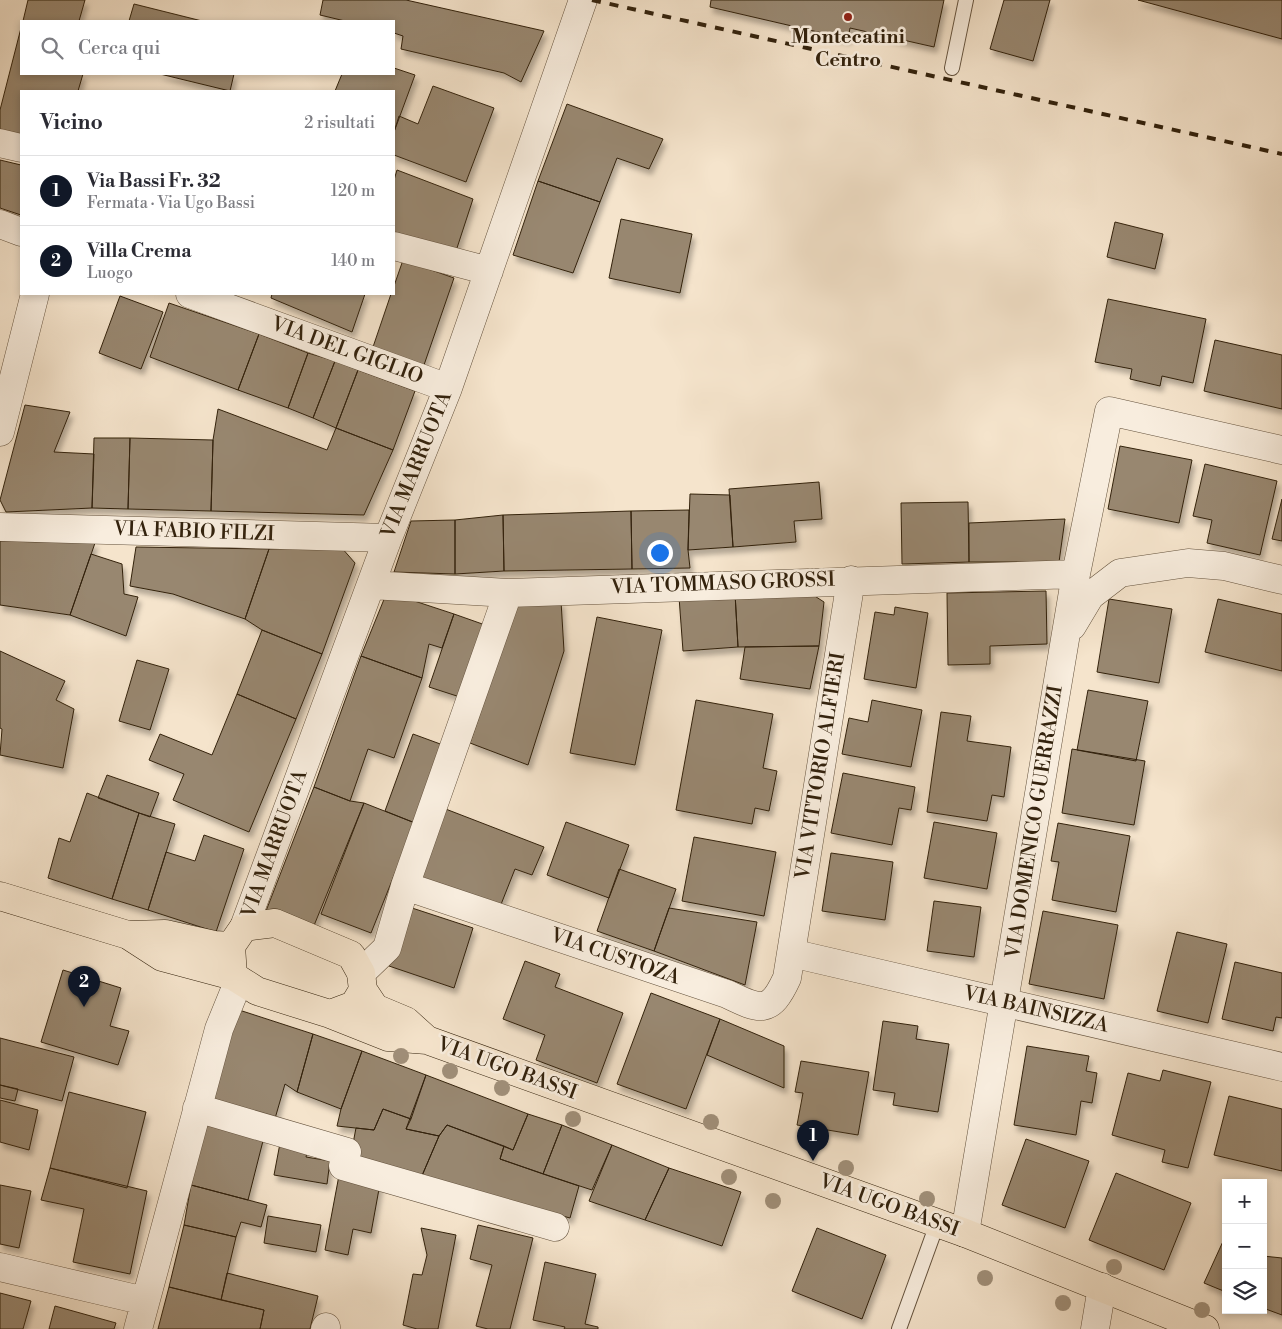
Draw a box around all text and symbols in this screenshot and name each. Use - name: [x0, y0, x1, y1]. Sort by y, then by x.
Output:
- marker: Montecatini Centro: [842, 11, 854, 23]
- search box: [20, 20, 395, 75]
- place label: Montecatini Centro: [791, 25, 905, 73]
- icon: search: [38, 34, 66, 62]
- text: Cerca qui: [78, 36, 161, 60]
- text: Vicino: [40, 110, 103, 136]
- text: 2 risultati: [304, 113, 375, 133]
- text: Via Bassi Fr. 32: [87, 169, 221, 193]
- text: 1: [52, 181, 60, 201]
- text: 120 m: [331, 181, 375, 201]
- text: Fermata · Via Ugo Bassi: [87, 193, 255, 213]
- text: Villa Crema: [87, 239, 192, 263]
- text: 2: [51, 251, 61, 271]
- text: 140 m: [331, 251, 375, 271]
- text: Luogo: [87, 263, 133, 283]
- street label: VIA DEL GIGLIO: [267, 312, 426, 390]
- street label: VIA MARRUOTA: [376, 387, 458, 543]
- street label: VIA FABIO FILZI: [112, 517, 275, 547]
- your location: [647, 540, 673, 566]
- street label: VIA TOMMASO GROSSI: [609, 568, 836, 600]
- street label: VIA VITTORIO ALFIERI: [791, 650, 851, 882]
- street label: VIA DOMENICO GUERRAZZI: [1001, 683, 1069, 961]
- street label: VIA MARRUOTA: [236, 765, 314, 923]
- street label: VIA CUSTOZA: [546, 923, 684, 991]
- pin: 2: [68, 966, 100, 1007]
- street label: VIA BAINSIZZA: [960, 981, 1112, 1039]
- street label: VIA UGO BASSI: [433, 1032, 581, 1106]
- pin: 1: [797, 1120, 829, 1161]
- street label: VIA UGO BASSI: [815, 1169, 963, 1243]
- map controls: [1222, 1179, 1267, 1314]
- button: +: [1222, 1179, 1267, 1224]
- button: −: [1222, 1224, 1267, 1269]
- button: layers: [1222, 1269, 1267, 1314]

